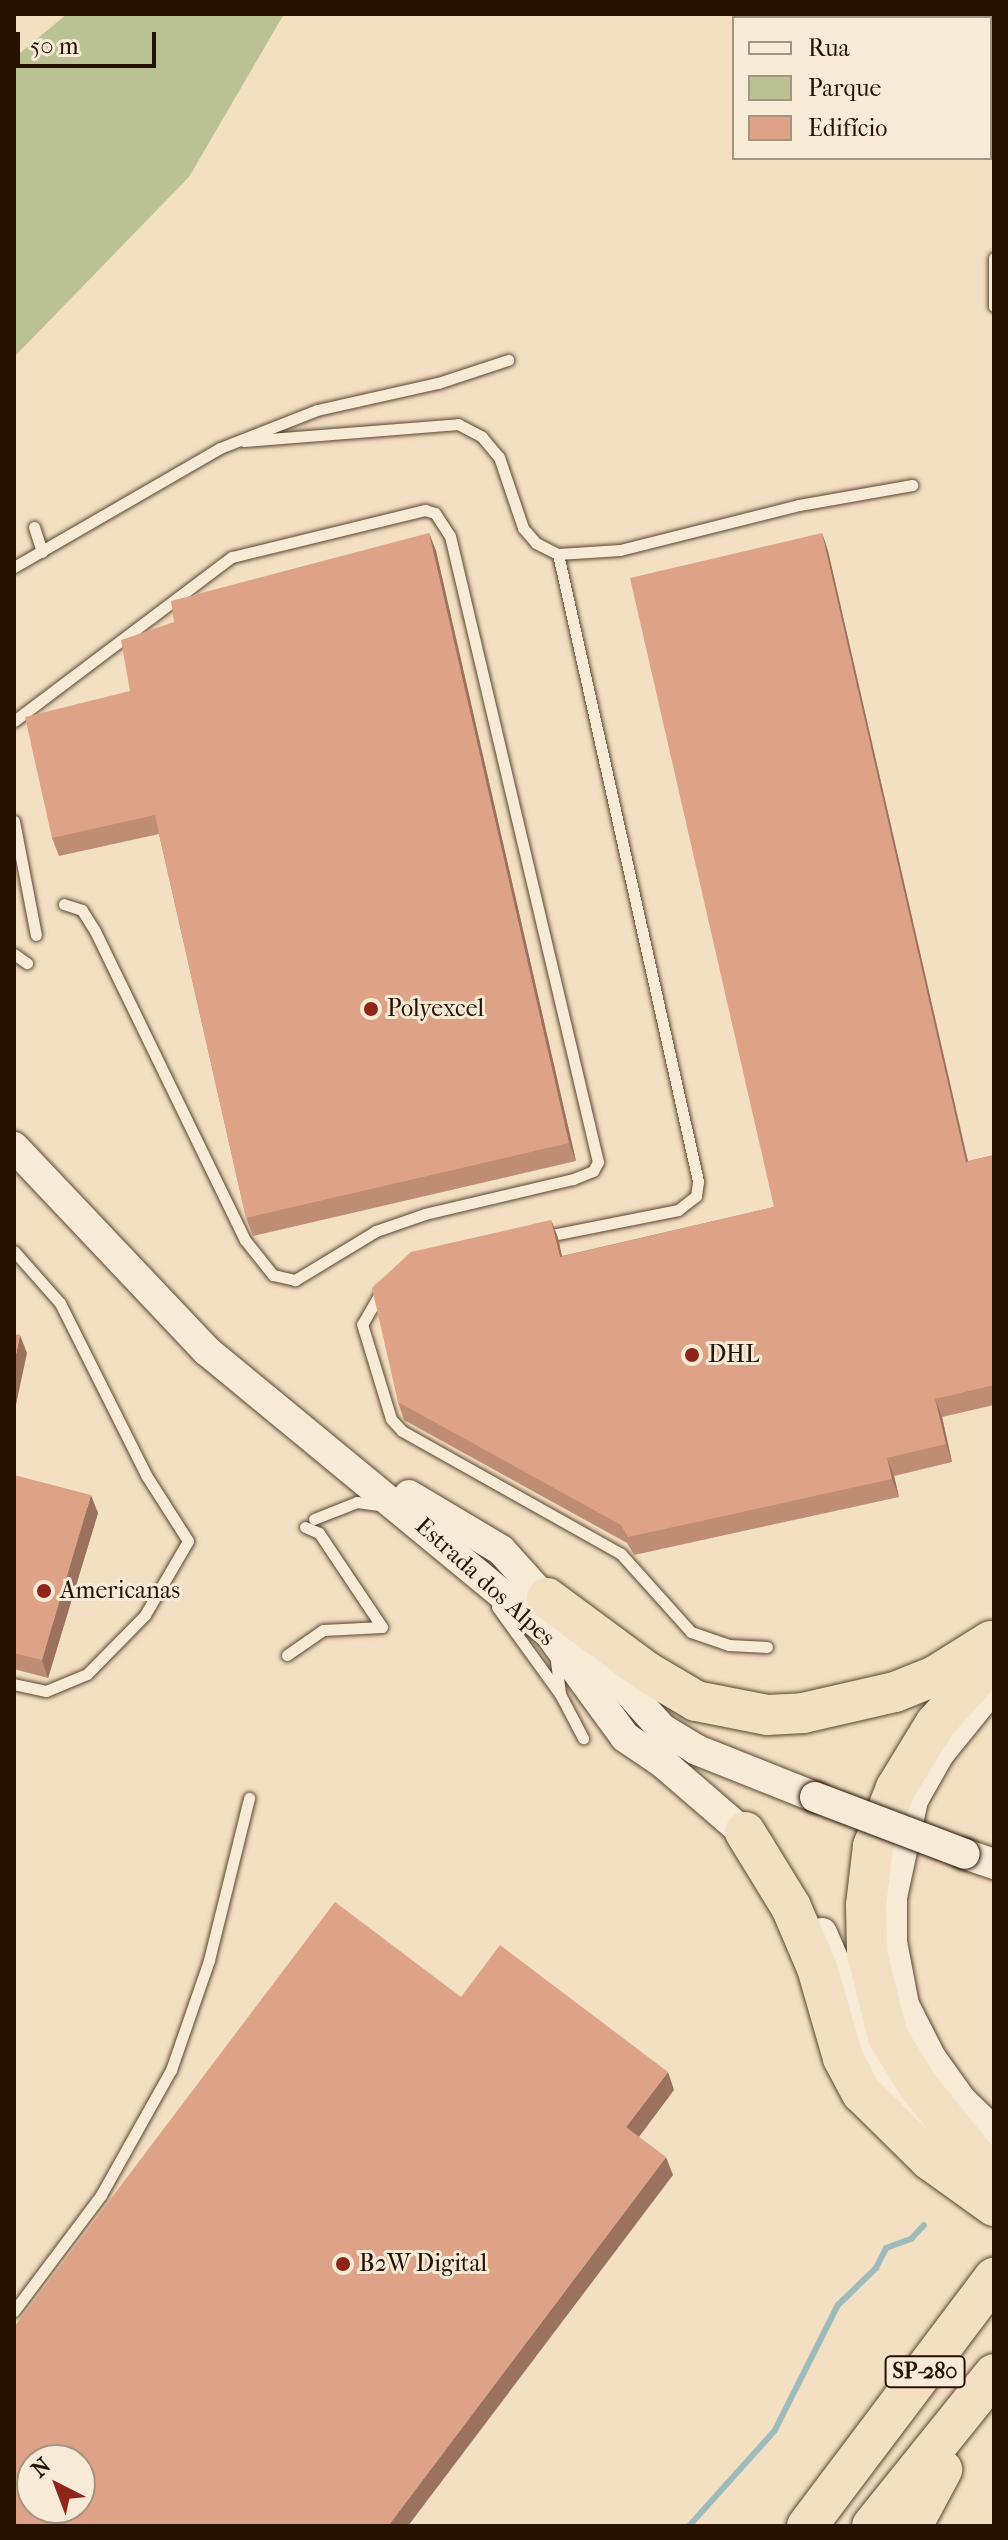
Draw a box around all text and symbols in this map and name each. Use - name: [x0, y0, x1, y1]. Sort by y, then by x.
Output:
- scale bar: [20, 16, 160, 66]
- legend: [732, 16, 992, 160]
- text: 50 m: [30, 32, 79, 60]
- text: Rua: [808, 34, 850, 62]
- text: Parque: [808, 74, 881, 102]
- text: Edifício: [808, 114, 887, 142]
- place label: Polyexcel: [387, 995, 484, 1023]
- marker: Polyexcel: [362, 1000, 380, 1018]
- place label: DHL: [708, 1341, 759, 1369]
- marker: DHL: [683, 1346, 701, 1364]
- street label: Estrada dos Alpes: [409, 1512, 561, 1652]
- place label: Americanas: [60, 1577, 180, 1605]
- marker: Americanas: [35, 1582, 53, 1600]
- place label: B2W Digital: [359, 2250, 487, 2278]
- marker: B2W Digital: [334, 2255, 352, 2273]
- road number: SP-280: [883, 2354, 967, 2390]
- north arrow: [16, 2444, 96, 2524]
- text: N: [26, 2452, 56, 2483]

